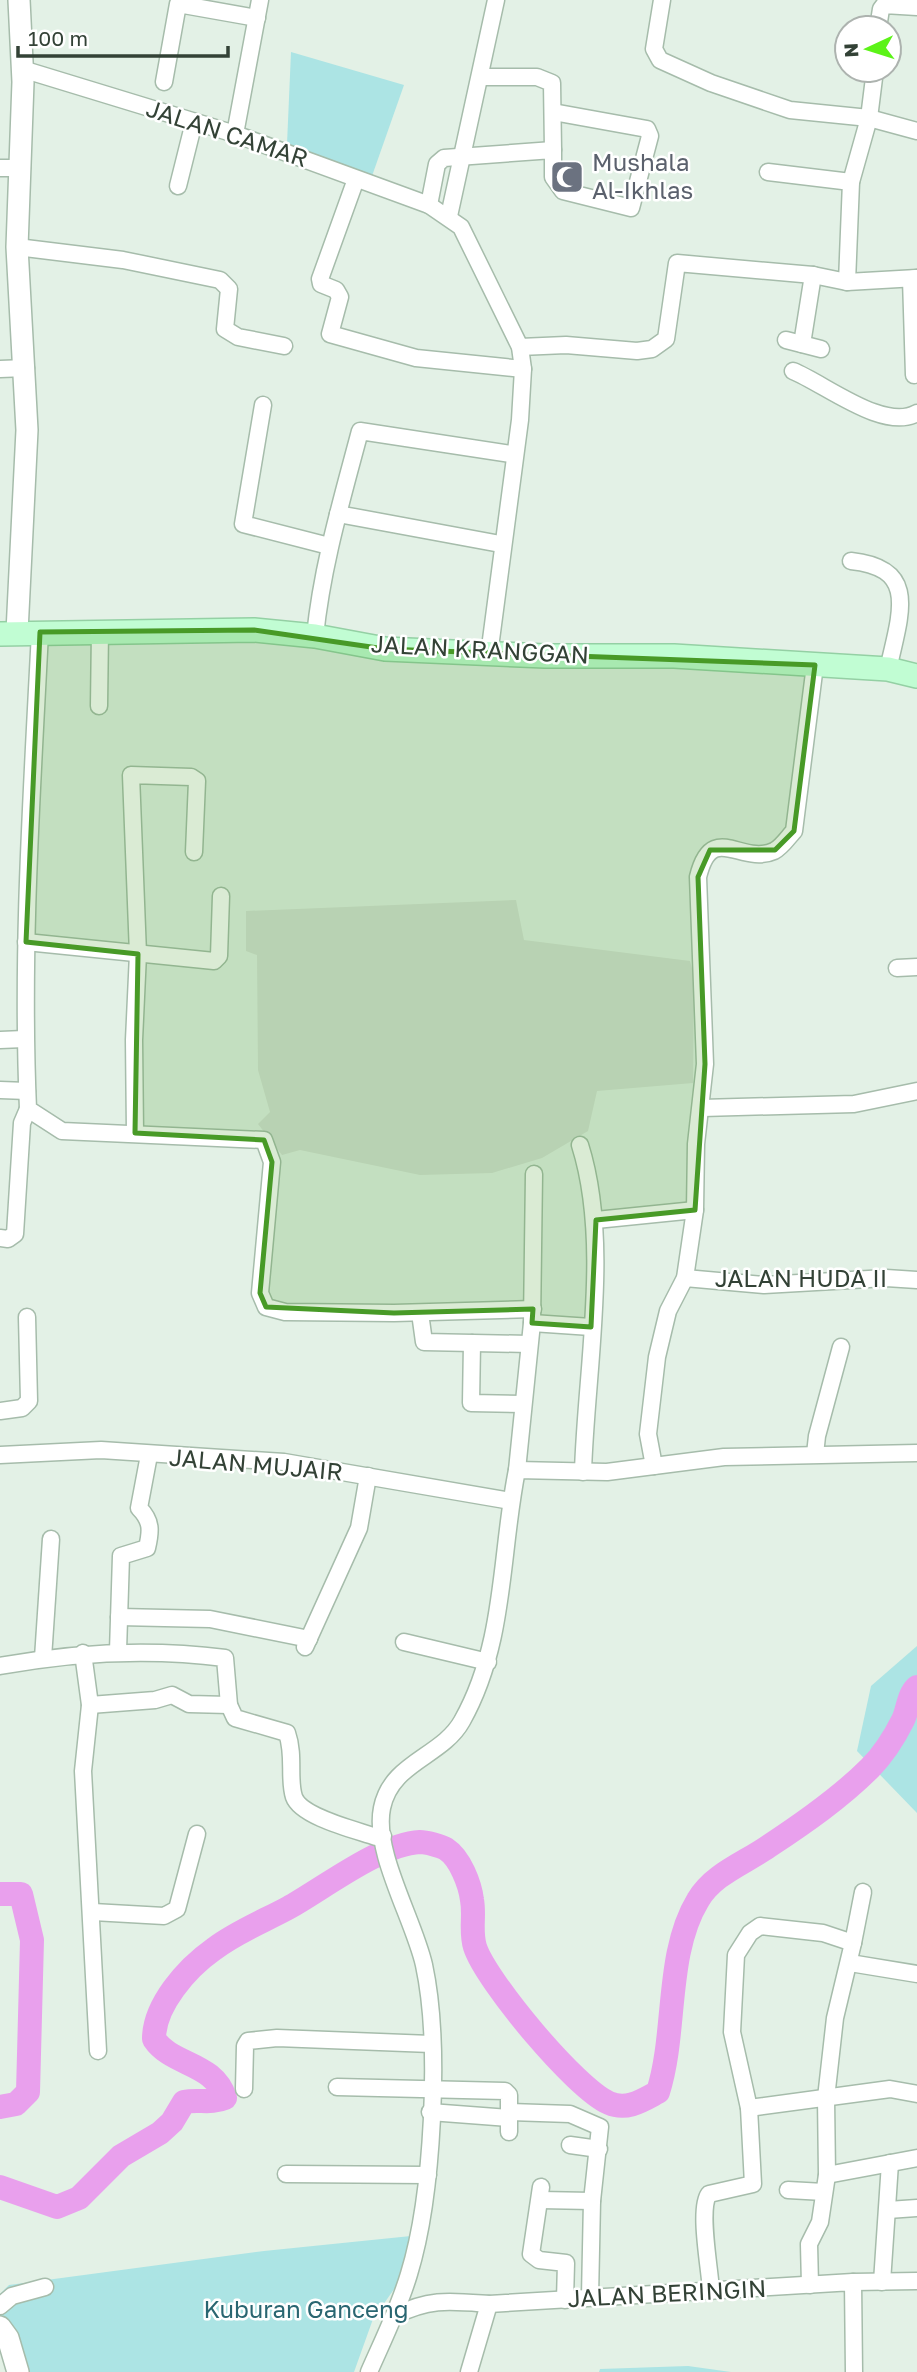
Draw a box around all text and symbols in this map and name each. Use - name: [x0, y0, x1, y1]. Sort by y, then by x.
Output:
- scale bar: [18, 14, 228, 58]
- north arrow: [833, 14, 903, 84]
- text: 100 m: [28, 25, 88, 51]
- text: N: [839, 42, 863, 58]
- street label: JALAN CAMAR: [143, 93, 312, 172]
- place label: Mushala Al-Ikhlas: [592, 147, 693, 204]
- mosque icon: Mushala Al-Ikhlas: [548, 158, 586, 196]
- street label: JALAN KRANGGAN: [370, 628, 590, 669]
- street label: JALAN HUDA II: [715, 1263, 887, 1292]
- street label: JALAN MUJAIR: [168, 1441, 344, 1486]
- street label: JALAN BERINGIN: [567, 2273, 767, 2312]
- park label: Kuburan Ganceng: [203, 2294, 409, 2323]

